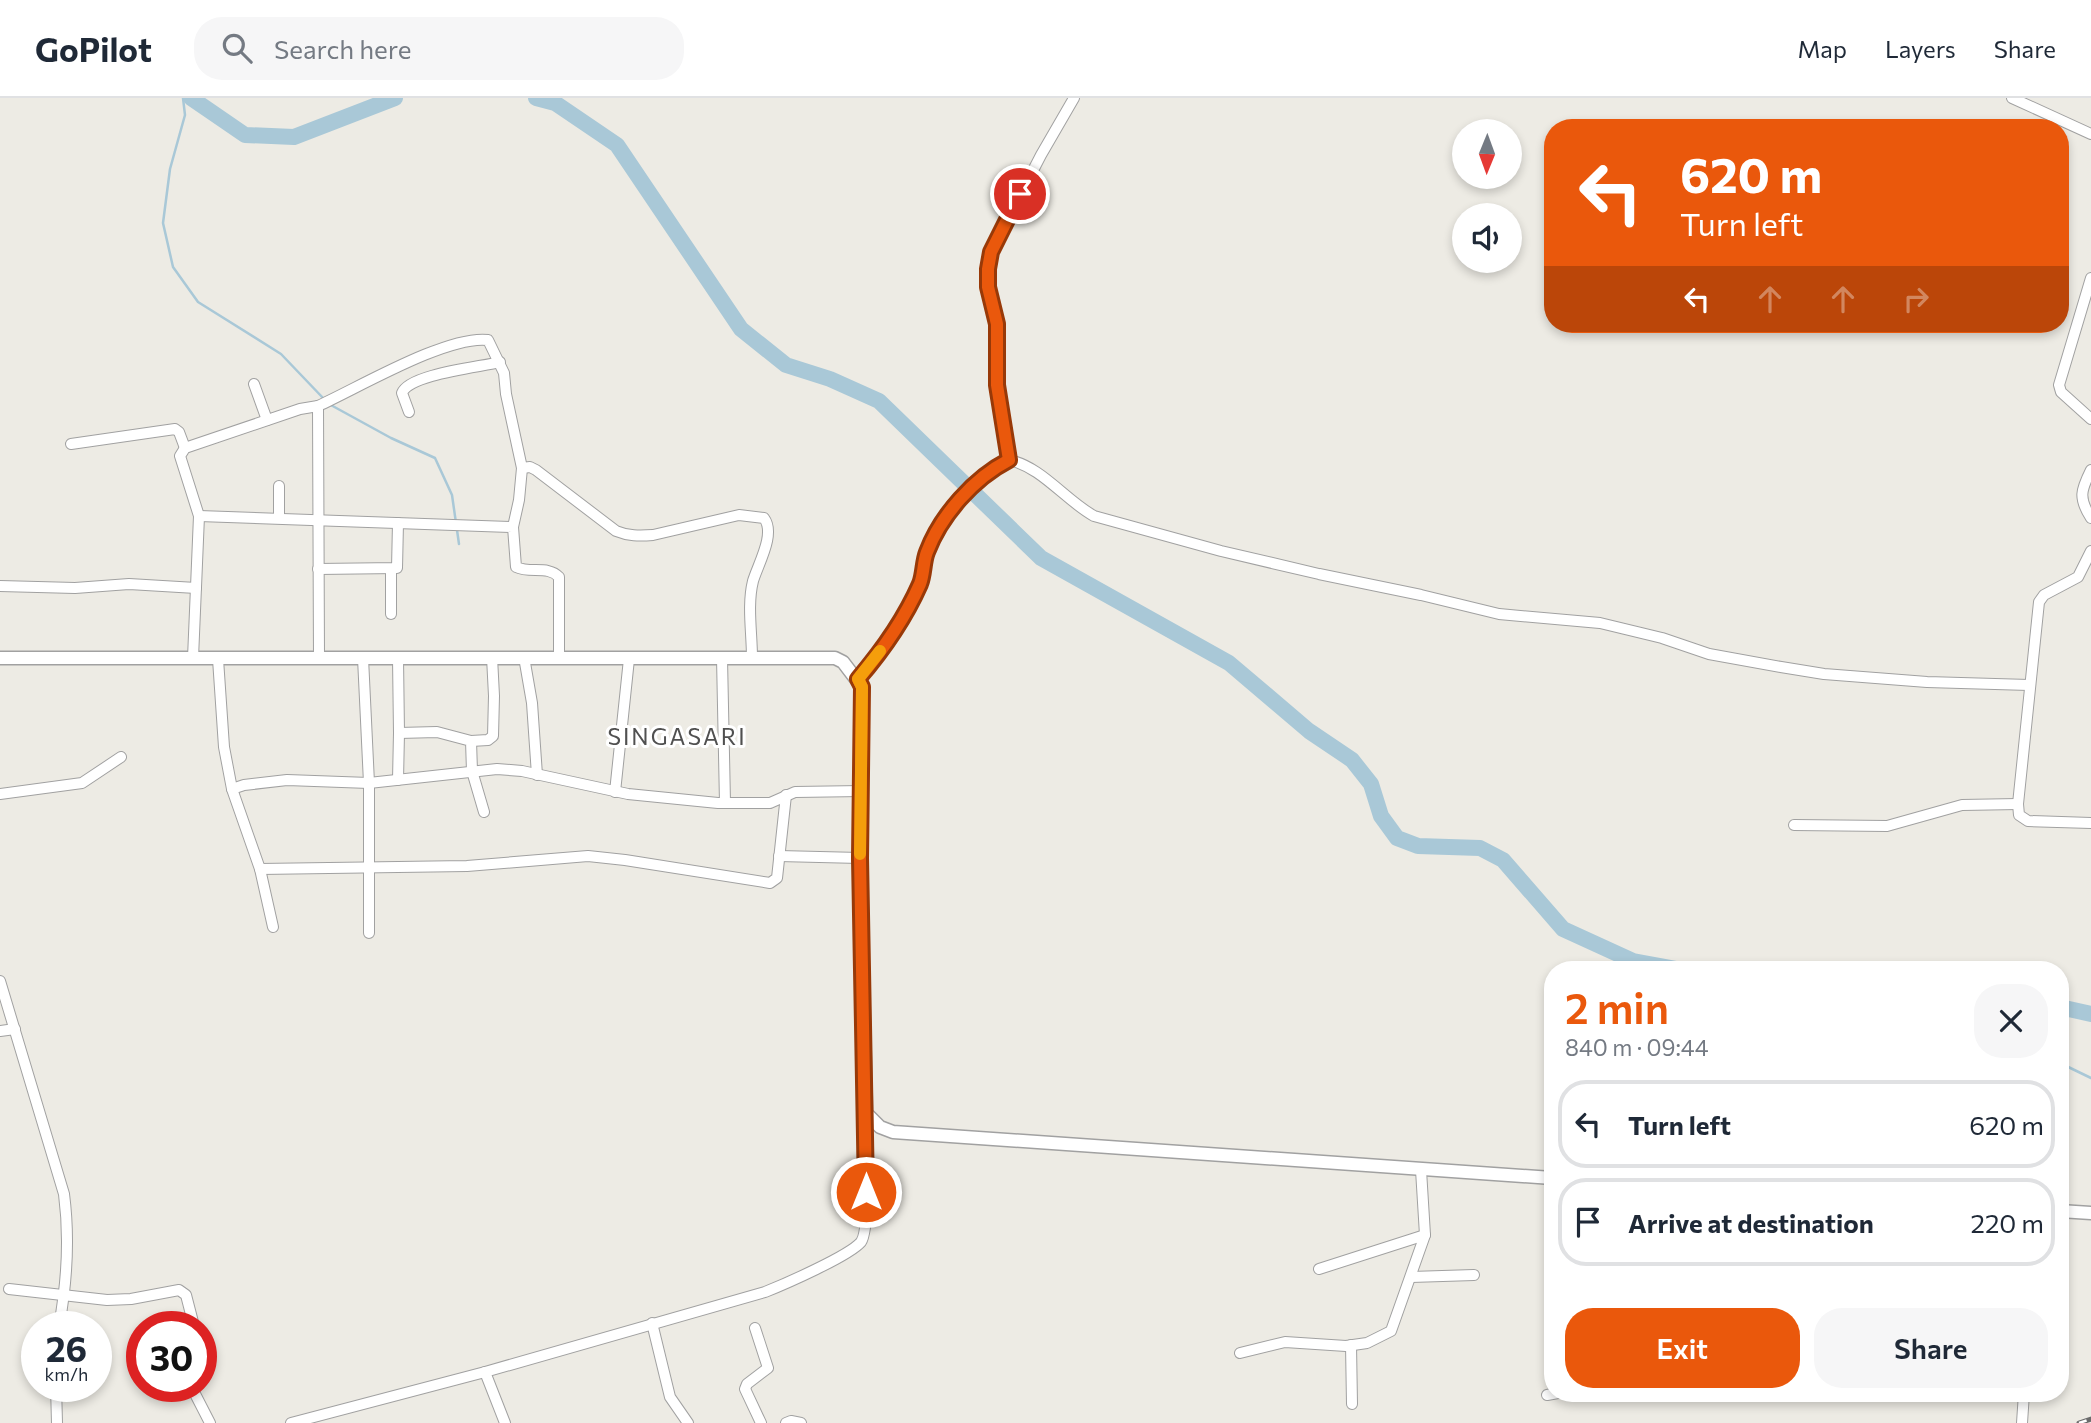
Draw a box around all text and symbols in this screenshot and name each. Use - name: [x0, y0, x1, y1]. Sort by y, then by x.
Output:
- search box: [194, 17, 684, 80]
- text: GoPilot: [35, 28, 152, 69]
- icon: search: [218, 29, 256, 67]
- text: Search here: [274, 33, 411, 64]
- text: Map: [1798, 34, 1847, 63]
- text: Layers: [1885, 34, 1956, 63]
- text: Share: [1994, 34, 2056, 63]
- north arrow: [1452, 119, 1522, 189]
- map controls: [1452, 119, 1522, 273]
- text: 620 m: [1680, 143, 1822, 203]
- icon: left: [1565, 147, 1656, 238]
- pin: [990, 164, 1050, 224]
- icon: arrive: [1001, 175, 1039, 213]
- button: sound: [1452, 203, 1522, 273]
- text: Turn left: [1680, 203, 1804, 243]
- icon: left: [1678, 280, 1716, 318]
- icon: ahead: [1751, 280, 1789, 318]
- icon: ahead: [1824, 280, 1862, 318]
- icon: right: [1897, 280, 1935, 318]
- district label: SINGASARI: [607, 722, 747, 750]
- text: 2 min: [1565, 981, 1669, 1033]
- button: close: [1974, 984, 2048, 1058]
- text: 840 m · 09:44: [1565, 1033, 1708, 1061]
- icon: left: [1569, 1105, 1607, 1143]
- text: Turn left: [1628, 1109, 1731, 1140]
- text: 620 m: [1969, 1109, 2044, 1140]
- position arrow: [829, 1155, 903, 1229]
- icon: arrive: [1569, 1203, 1607, 1241]
- text: Arrive at destination: [1628, 1207, 1874, 1238]
- text: 220 m: [1971, 1207, 2044, 1238]
- button: Exit: [1565, 1308, 1800, 1388]
- button: Share: [1814, 1308, 2048, 1388]
- speed limit sign: 30: [126, 1311, 217, 1402]
- text: 26: [46, 1326, 87, 1369]
- text: km/h: [45, 1363, 88, 1385]

